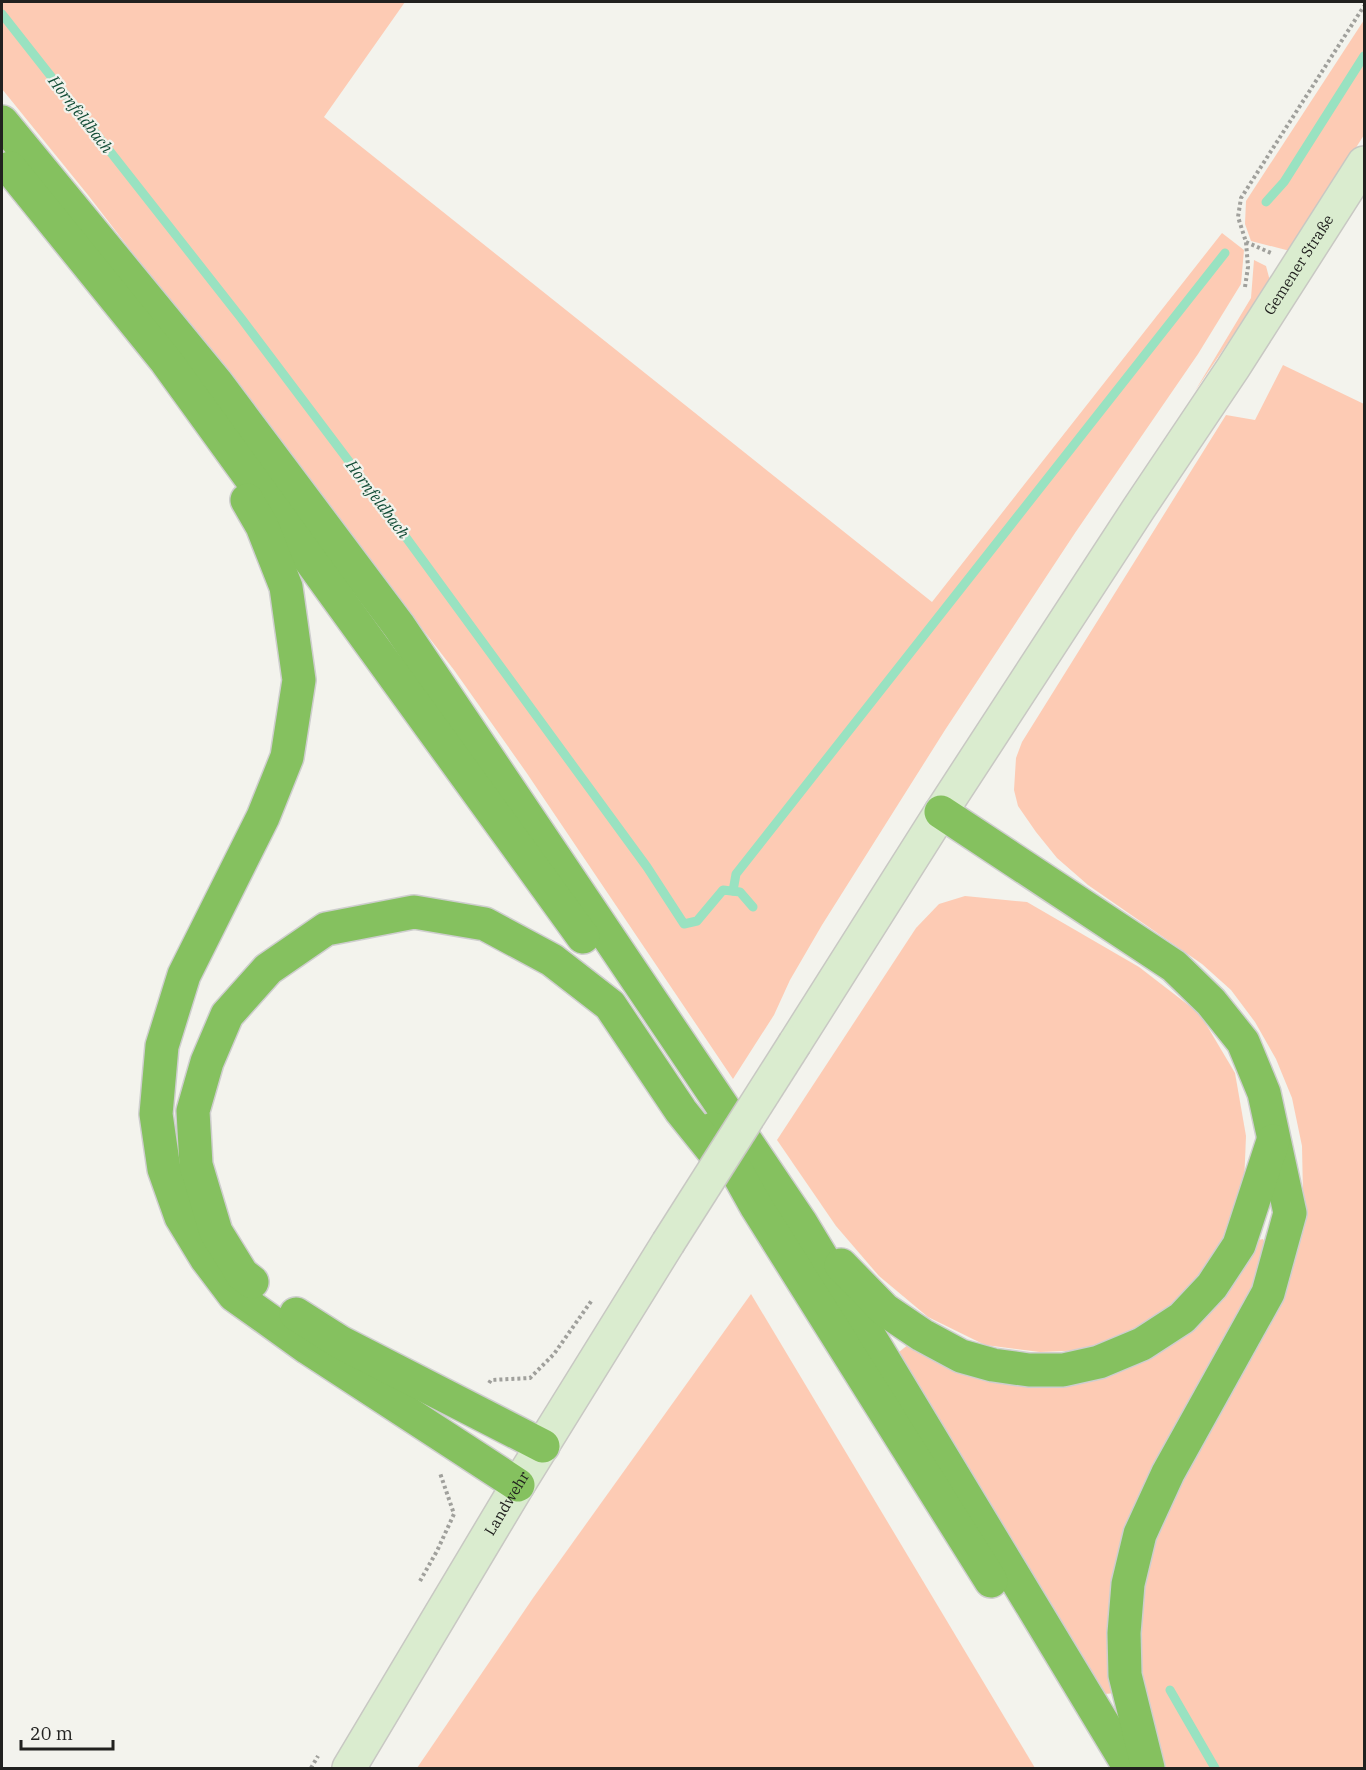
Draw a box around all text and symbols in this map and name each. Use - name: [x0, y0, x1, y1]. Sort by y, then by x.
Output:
- water label: Hornfeldbach: [44, 70, 118, 157]
- street label: Gemener Straße: [1259, 211, 1338, 319]
- water label: Hornfeldbach: [341, 455, 414, 542]
- street label: Landwehr: [480, 1467, 533, 1539]
- scale bar: [21, 1713, 112, 1751]
- text: 20 m: [30, 1722, 73, 1745]

